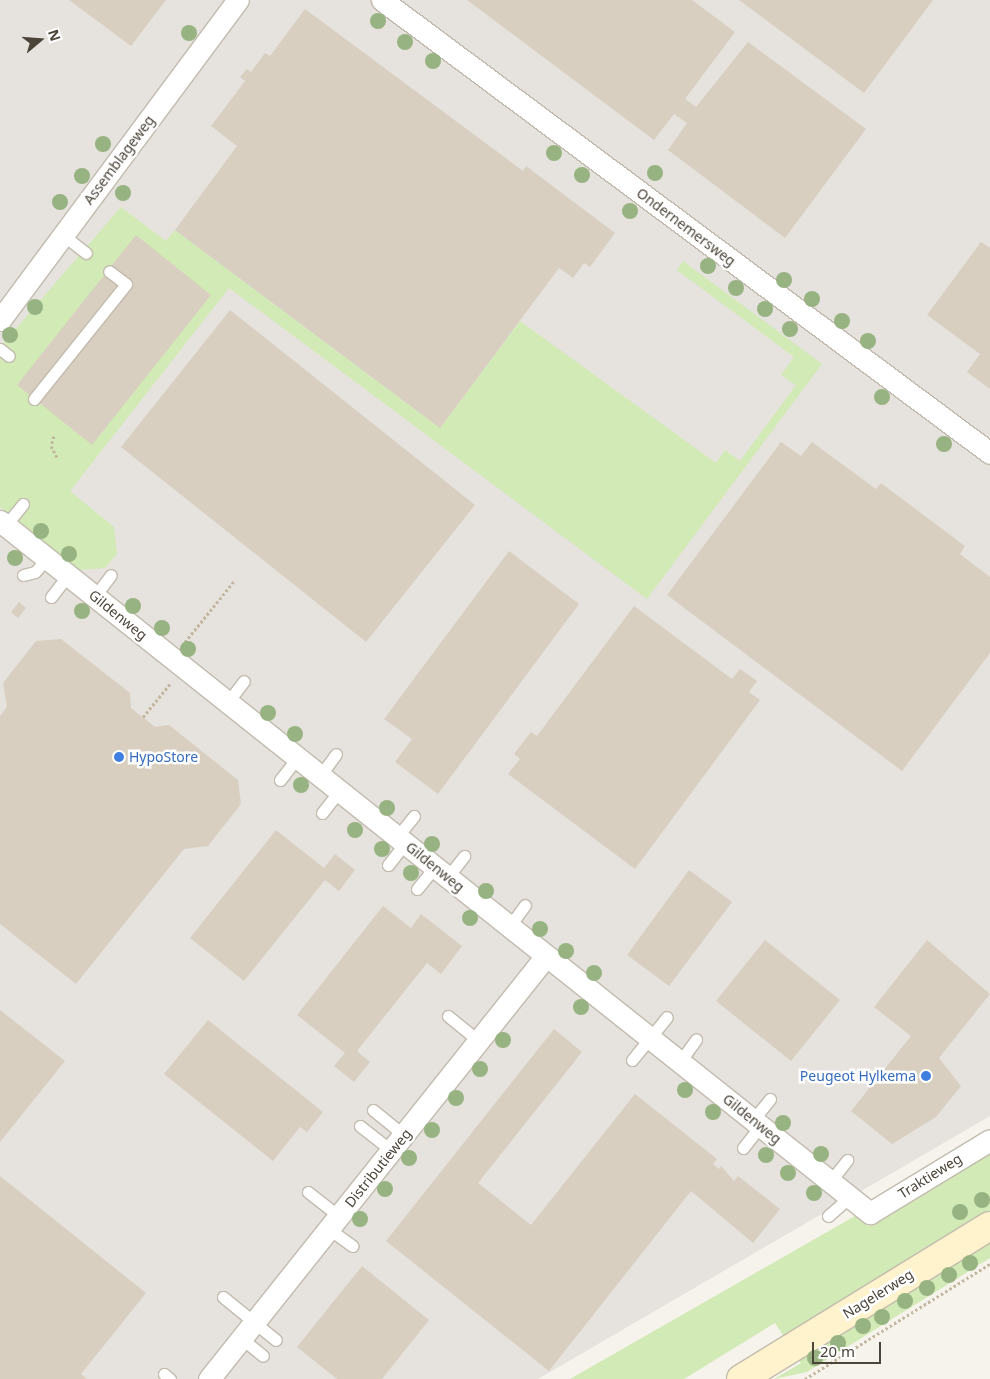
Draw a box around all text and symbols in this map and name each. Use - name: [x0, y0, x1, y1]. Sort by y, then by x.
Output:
- north arrow: [15, 15, 65, 65]
- text: N: [44, 27, 66, 44]
- street label: Assemblageweg: [80, 112, 158, 208]
- street label: Ondernemersweg: [633, 184, 739, 270]
- street label: Gildenweg: [85, 586, 151, 644]
- place label: HypoStore: [129, 749, 198, 765]
- marker: HypoStore: [113, 751, 125, 763]
- street label: Gildenweg: [402, 838, 468, 896]
- place label: Peugeot Hylkema: [800, 1068, 916, 1084]
- marker: Peugeot Hylkema: [920, 1070, 932, 1082]
- street label: Gildenweg: [719, 1090, 785, 1148]
- street label: Distributieweg: [341, 1125, 415, 1211]
- street label: Traktieweg: [895, 1150, 965, 1202]
- street label: Nagelerweg: [840, 1266, 916, 1322]
- scale bar: [815, 1332, 884, 1364]
- text: 20 m: [820, 1341, 855, 1361]

